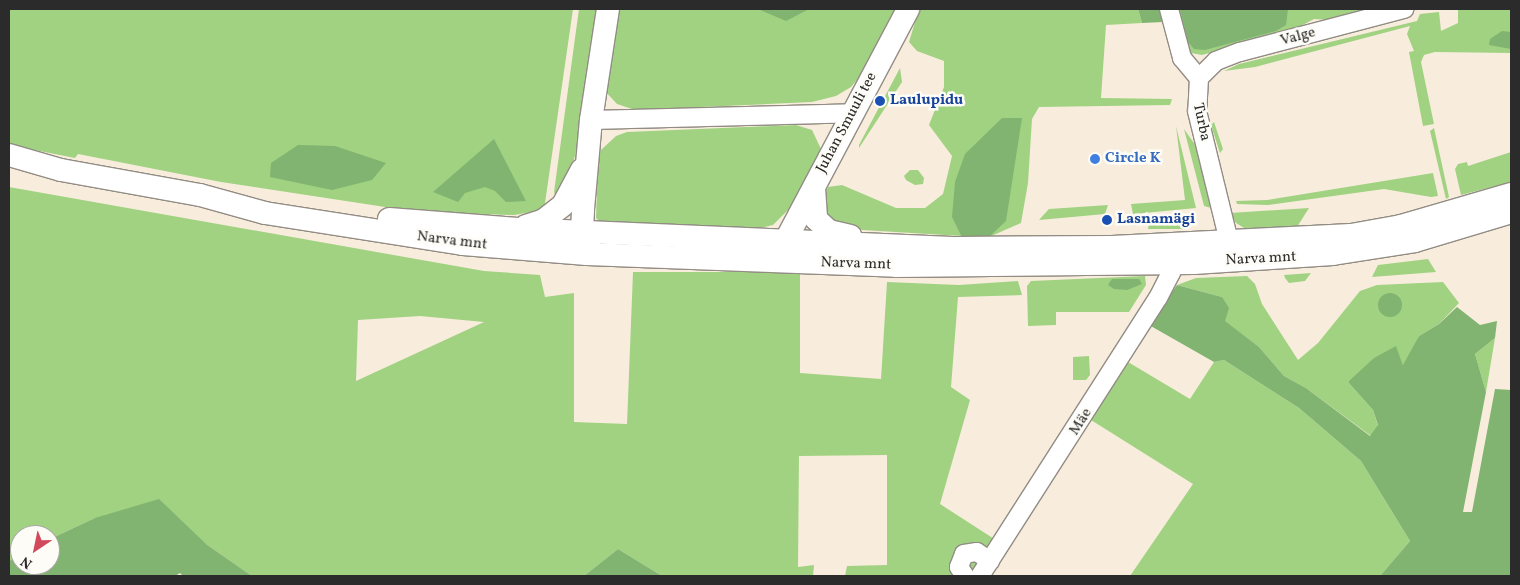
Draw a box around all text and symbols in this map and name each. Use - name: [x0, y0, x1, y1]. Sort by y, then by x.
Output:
- street label: Valge: [1278, 24, 1318, 50]
- street label: Juhan Smuuli tee: [813, 70, 881, 176]
- place label: Laulupidu: [890, 92, 963, 110]
- marker: Laulupidu: [874, 95, 886, 107]
- street label: Turba: [1188, 101, 1214, 143]
- place label: Circle K: [1105, 150, 1161, 168]
- marker: Circle K: [1089, 153, 1101, 165]
- place label: Lasnamägi: [1117, 211, 1195, 229]
- marker: Lasnamägi: [1101, 214, 1113, 226]
- street label: Narva mnt: [416, 228, 488, 254]
- street label: Narva mnt: [1225, 248, 1297, 270]
- street label: Narva mnt: [820, 254, 892, 274]
- street label: Mäe: [1066, 405, 1096, 439]
- north arrow: [10, 525, 60, 575]
- text: N: [17, 551, 36, 573]

